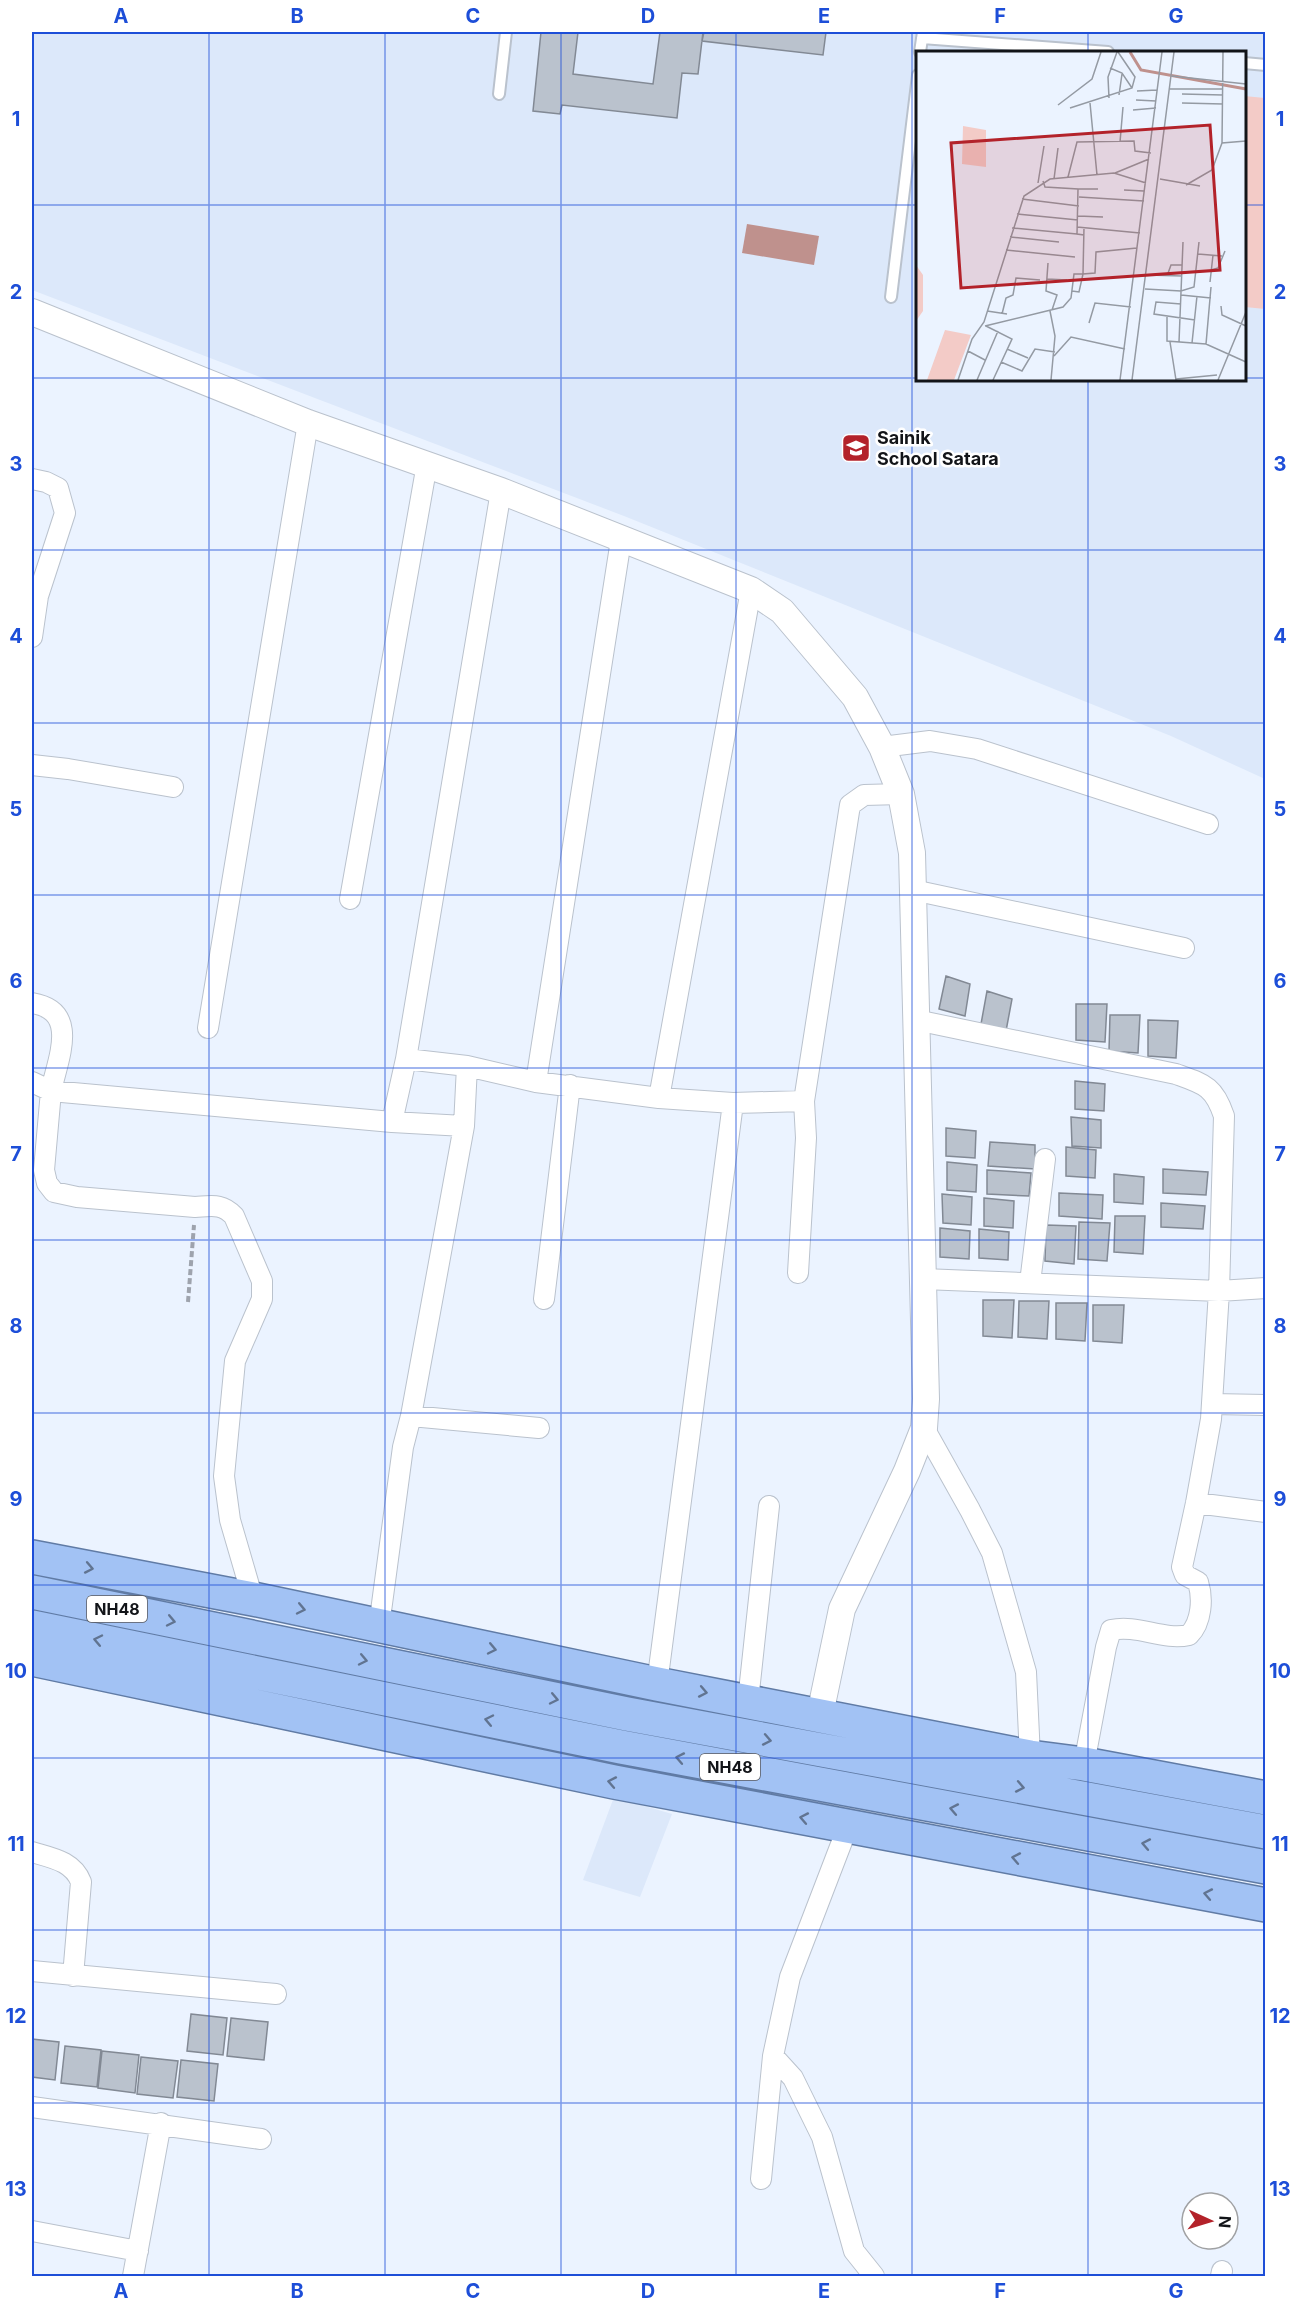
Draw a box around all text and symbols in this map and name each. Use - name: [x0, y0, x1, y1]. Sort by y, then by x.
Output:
- text: A: [114, 4, 129, 28]
- text: B: [290, 4, 304, 28]
- text: C: [466, 4, 480, 28]
- text: D: [641, 4, 655, 28]
- text: E: [818, 4, 830, 28]
- text: F: [994, 4, 1006, 28]
- text: G: [1168, 4, 1184, 28]
- inset map: [916, 51, 1246, 381]
- text: 1: [12, 107, 20, 131]
- text: 1: [1276, 107, 1284, 131]
- text: 2: [10, 280, 22, 304]
- text: 2: [1274, 280, 1286, 304]
- place label: Sainik School Satara: [877, 427, 999, 469]
- school or university icon: Sainik School Satara: [840, 432, 872, 464]
- text: 3: [10, 452, 22, 476]
- text: 3: [1274, 452, 1286, 476]
- text: 4: [9, 624, 23, 648]
- text: 4: [1273, 624, 1287, 648]
- text: 5: [10, 797, 22, 821]
- text: 5: [1274, 797, 1286, 821]
- text: 6: [10, 969, 23, 993]
- text: 6: [1274, 969, 1287, 993]
- text: 7: [10, 1142, 22, 1166]
- text: 7: [1274, 1142, 1286, 1166]
- text: 8: [9, 1314, 23, 1338]
- text: 8: [1273, 1314, 1287, 1338]
- text: 9: [10, 1487, 23, 1511]
- text: 9: [1274, 1487, 1287, 1511]
- one-way arrow: [84, 1561, 94, 1574]
- road number: NH48: [87, 1596, 147, 1622]
- one-way arrow: [296, 1602, 306, 1615]
- one-way arrow: [166, 1613, 176, 1626]
- one-way arrow: [93, 1634, 103, 1647]
- one-way arrow: [487, 1642, 497, 1655]
- one-way arrow: [358, 1653, 368, 1666]
- text: 10: [5, 1659, 27, 1683]
- text: 10: [1269, 1659, 1291, 1683]
- one-way arrow: [698, 1685, 708, 1698]
- one-way arrow: [549, 1692, 559, 1705]
- one-way arrow: [484, 1714, 494, 1727]
- one-way arrow: [761, 1733, 771, 1746]
- one-way arrow: [675, 1752, 685, 1765]
- road number: NH48: [700, 1754, 760, 1780]
- one-way arrow: [608, 1776, 618, 1789]
- one-way arrow: [1015, 1780, 1025, 1793]
- one-way arrow: [950, 1803, 960, 1816]
- one-way arrow: [799, 1812, 809, 1825]
- text: 11: [7, 1832, 25, 1856]
- text: 11: [1271, 1832, 1289, 1856]
- one-way arrow: [1141, 1839, 1151, 1851]
- one-way arrow: [1012, 1852, 1022, 1865]
- one-way arrow: [1203, 1888, 1213, 1901]
- text: 12: [5, 2004, 27, 2028]
- text: 12: [1269, 2004, 1291, 2028]
- text: 13: [5, 2177, 27, 2201]
- text: 13: [1269, 2177, 1291, 2201]
- north arrow: [1180, 2191, 1240, 2251]
- text: N: [1215, 2215, 1235, 2229]
- text: A: [114, 2279, 129, 2303]
- text: B: [290, 2279, 304, 2303]
- text: C: [466, 2279, 480, 2303]
- text: D: [641, 2279, 655, 2303]
- text: E: [818, 2279, 830, 2303]
- text: F: [994, 2279, 1006, 2303]
- text: G: [1168, 2279, 1184, 2303]

